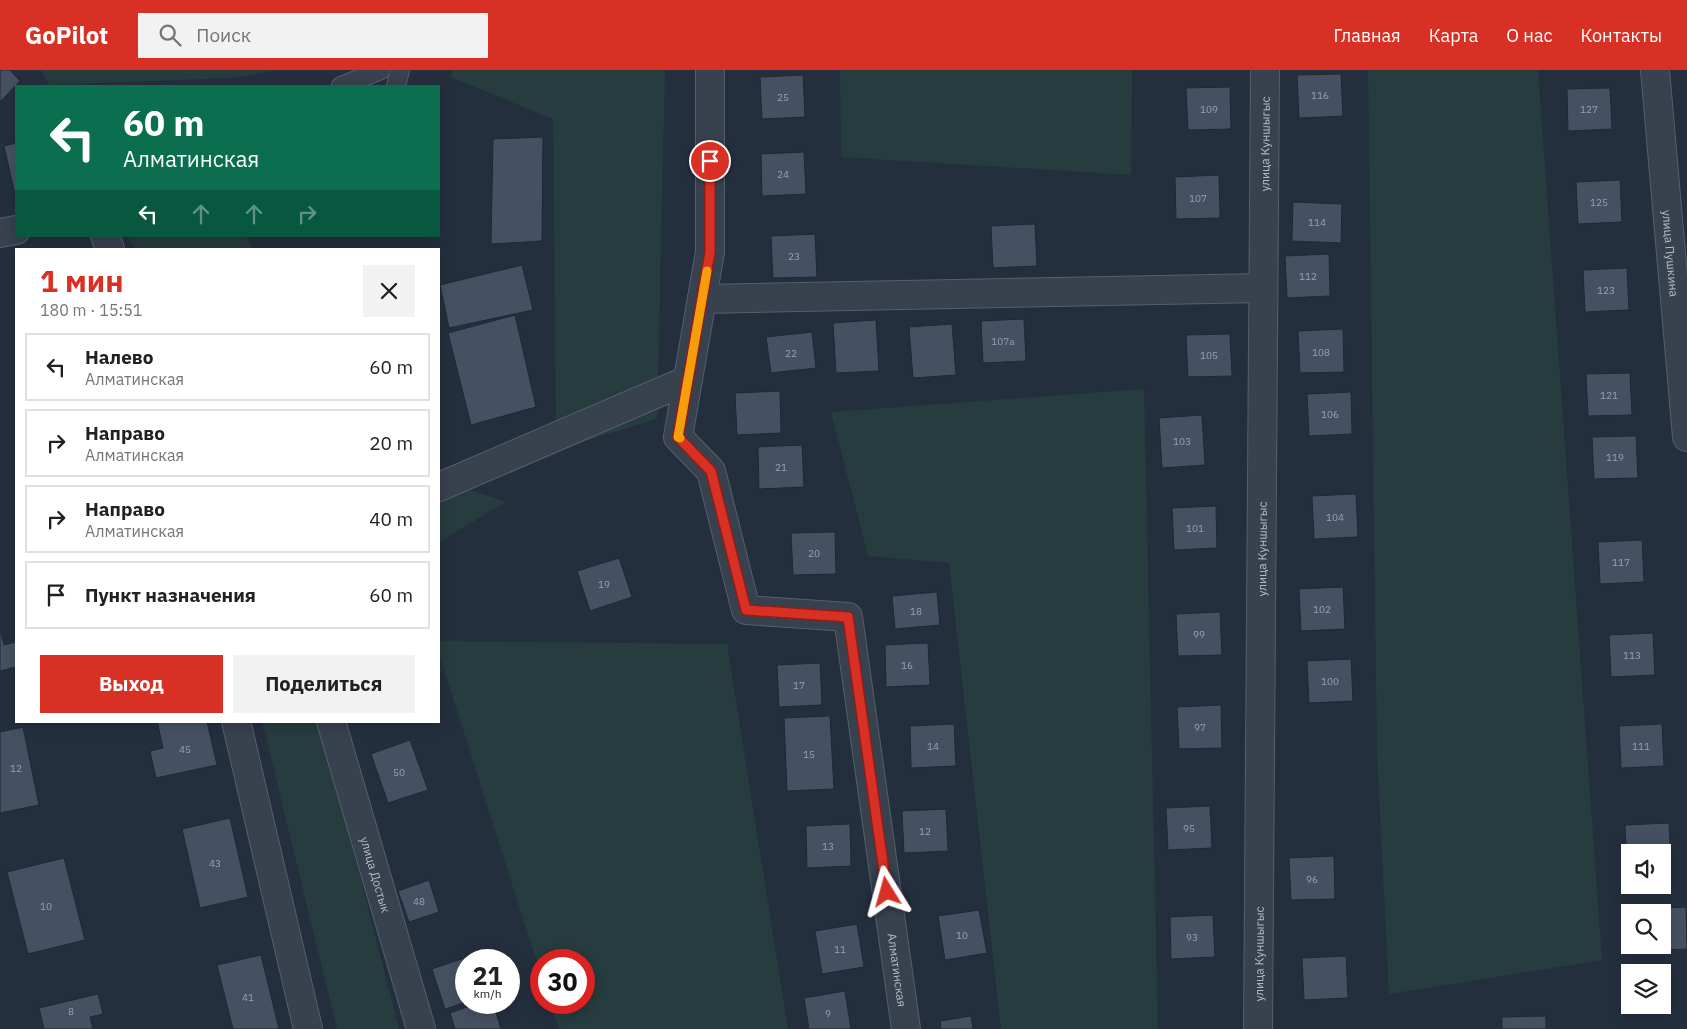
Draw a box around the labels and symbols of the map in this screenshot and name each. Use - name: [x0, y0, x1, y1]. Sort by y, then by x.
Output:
- house number: 116: [1311, 89, 1329, 102]
- house number: 25: [777, 91, 789, 104]
- street label: улица Куншыгыс: [1257, 96, 1272, 192]
- house number: 109: [1200, 103, 1218, 116]
- house number: 127: [1580, 103, 1598, 116]
- pin: [689, 140, 731, 182]
- house number: 24: [777, 168, 789, 181]
- house number: 107: [1189, 192, 1207, 205]
- house number: 125: [1590, 196, 1608, 209]
- street label: улица Пушкина: [1660, 209, 1682, 298]
- house number: 114: [1308, 216, 1326, 229]
- house number: 23: [788, 250, 800, 263]
- house number: 112: [1299, 270, 1317, 283]
- house number: 123: [1597, 284, 1615, 297]
- house number: 107а: [991, 335, 1015, 348]
- house number: 108: [1312, 346, 1330, 359]
- house number: 22: [785, 347, 797, 360]
- house number: 105: [1200, 349, 1218, 362]
- house number: 121: [1600, 389, 1618, 402]
- house number: 106: [1321, 408, 1339, 421]
- house number: 103: [1173, 435, 1191, 448]
- house number: 119: [1606, 451, 1624, 464]
- house number: 21: [775, 461, 787, 474]
- street label: улица Куншыгыс: [1254, 501, 1269, 597]
- house number: 104: [1326, 511, 1344, 524]
- house number: 101: [1186, 522, 1204, 535]
- house number: 20: [808, 547, 820, 560]
- house number: 117: [1612, 556, 1630, 569]
- house number: 19: [598, 578, 610, 591]
- house number: 102: [1313, 603, 1331, 616]
- house number: 18: [910, 605, 922, 618]
- house number: 99: [1193, 628, 1205, 641]
- house number: 113: [1623, 649, 1641, 662]
- house number: 16: [901, 659, 913, 672]
- house number: 100: [1321, 675, 1339, 688]
- house number: 17: [793, 679, 805, 692]
- house number: 97: [1194, 721, 1206, 734]
- house number: 14: [927, 740, 939, 753]
- house number: 111: [1632, 740, 1650, 753]
- house number: 45: [179, 743, 191, 756]
- house number: 15: [803, 748, 815, 761]
- house number: 12: [10, 762, 22, 775]
- house number: 50: [393, 766, 405, 779]
- house number: 95: [1183, 822, 1195, 835]
- house number: 12: [919, 825, 931, 838]
- street label: улица Достык: [358, 835, 394, 915]
- house number: 13: [822, 840, 834, 853]
- house number: 43: [209, 857, 221, 870]
- position arrow: [860, 865, 912, 917]
- house number: 96: [1306, 873, 1318, 886]
- house number: 48: [413, 895, 425, 908]
- house number: 10: [40, 900, 52, 913]
- street label: улица Куншыгыс: [1251, 906, 1266, 1002]
- house number: 10: [956, 929, 968, 942]
- house number: 93: [1186, 931, 1198, 944]
- street label: Алматинская: [885, 932, 910, 1008]
- house number: 11: [834, 943, 846, 956]
- speed limit sign: 30: [530, 949, 595, 1014]
- house number: 41: [242, 991, 254, 1004]
- house number: 8: [68, 1005, 74, 1018]
- house number: 9: [825, 1007, 831, 1020]

